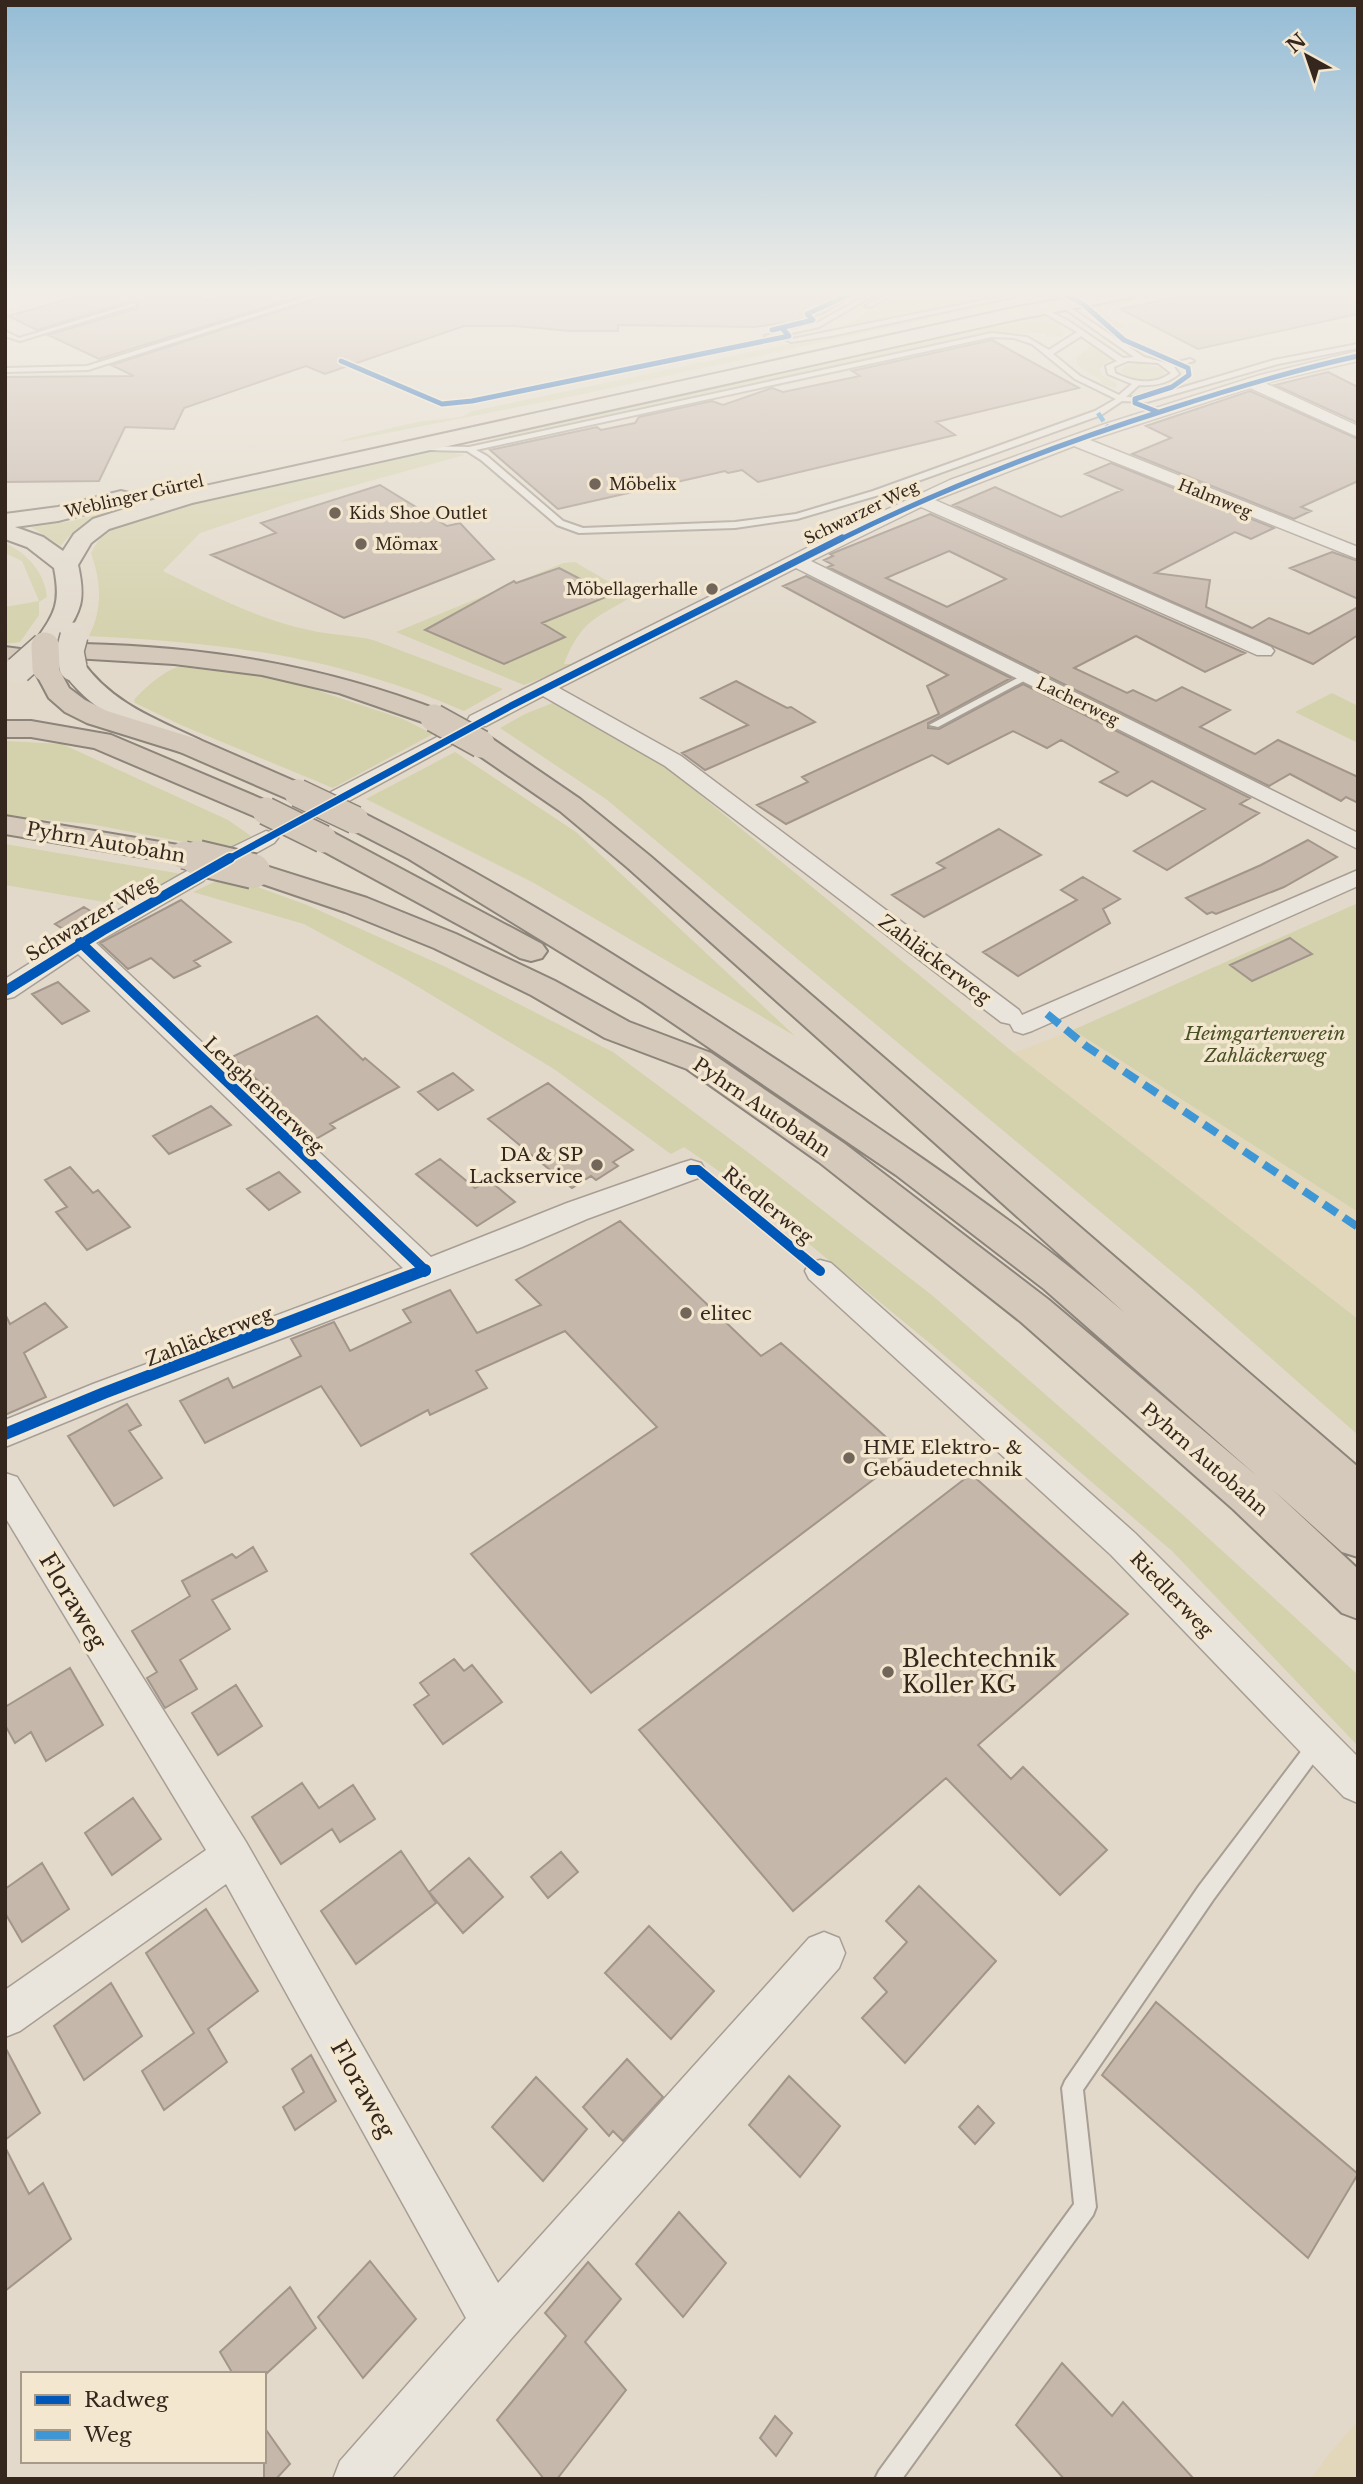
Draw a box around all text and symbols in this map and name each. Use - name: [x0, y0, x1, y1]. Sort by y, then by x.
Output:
- north arrow: [1272, 21, 1342, 91]
- text: N: [1282, 29, 1311, 58]
- street label: Weblinger Gürtel: [62, 470, 205, 522]
- place label: Möbelix: [609, 474, 677, 494]
- street label: Halmweg: [1175, 474, 1255, 522]
- street label: Schwarzer Weg: [800, 475, 922, 548]
- marker: Möbelix: [587, 476, 603, 492]
- place label: Kids Shoe Outlet: [349, 503, 487, 523]
- marker: Kids Shoe Outlet: [327, 505, 343, 521]
- place label: Mömax: [375, 534, 439, 554]
- marker: Mömax: [353, 536, 369, 552]
- place label: Möbellagerhalle: [566, 579, 698, 599]
- marker: Möbellagerhalle: [704, 581, 720, 597]
- street label: Lacherweg: [1034, 673, 1123, 730]
- street label: Pyhrn Autobahn: [25, 817, 187, 868]
- street label: Schwarzer Weg: [22, 870, 161, 967]
- street label: Zahläckerweg: [874, 910, 996, 1009]
- park label: Heimgartenverein Zahläckerweg: [1184, 1022, 1346, 1067]
- street label: Lengheimerweg: [199, 1032, 329, 1159]
- street label: Pyhrn Autobahn: [689, 1053, 835, 1162]
- place label: DA & SP Lackservice: [469, 1143, 583, 1188]
- marker: DA & SP Lackservice: [589, 1157, 605, 1173]
- street label: Riedlerweg: [718, 1162, 818, 1249]
- street label: Zahläckerweg: [142, 1301, 277, 1371]
- place label: elitec: [700, 1302, 752, 1325]
- marker: elitec: [678, 1305, 694, 1321]
- street label: Pyhrn Autobahn: [1136, 1398, 1273, 1521]
- place label: HME Elektro- & Gebäudetechnik: [863, 1436, 1023, 1481]
- marker: HME Elektro- & Gebäudetechnik: [841, 1450, 857, 1466]
- street label: Riedlerweg: [1125, 1547, 1218, 1642]
- street label: Floraweg: [33, 1548, 113, 1654]
- place label: Blechtechnik Koller KG: [902, 1645, 1057, 1699]
- marker: Blechtechnik Koller KG: [880, 1664, 896, 1680]
- street label: Floraweg: [325, 2035, 401, 2143]
- legend: [21, 2372, 266, 2463]
- text: Radweg: [84, 2387, 169, 2413]
- text: Weg: [83, 2422, 132, 2448]

